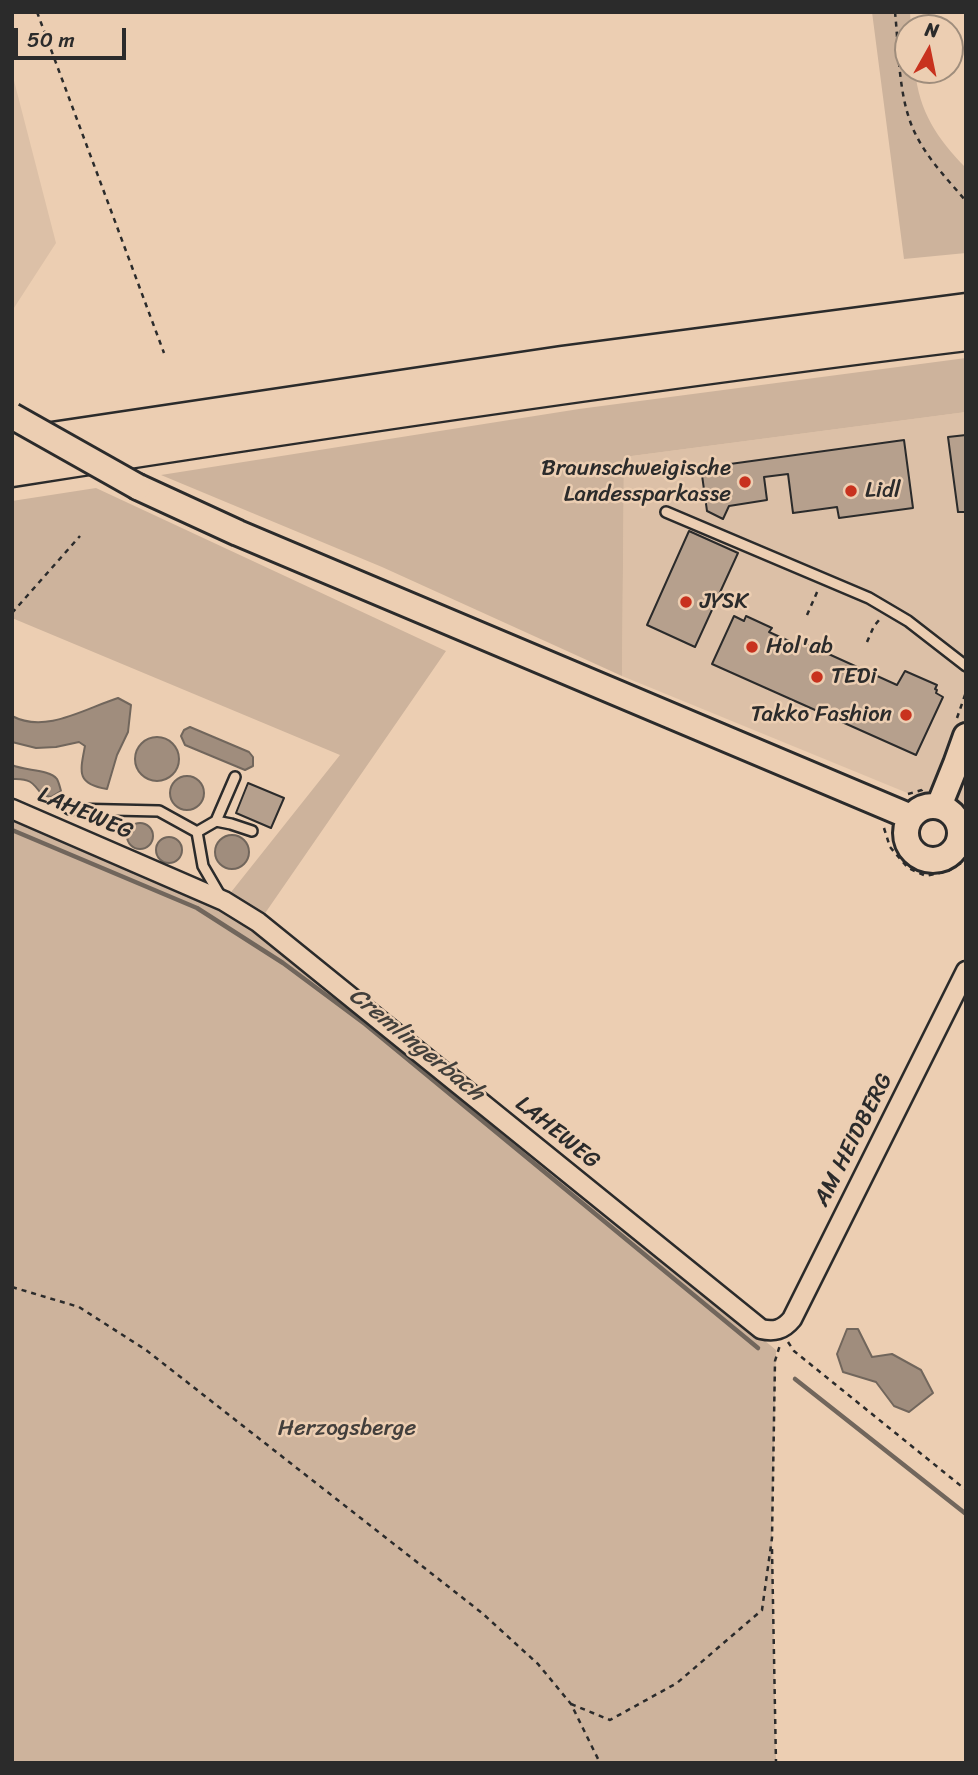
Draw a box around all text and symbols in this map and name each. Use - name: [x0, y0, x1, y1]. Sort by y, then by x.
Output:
- text: N: [923, 12, 941, 47]
- scale bar: [18, 14, 130, 58]
- north arrow: [894, 14, 964, 84]
- text: 50 m: [27, 21, 75, 59]
- place label: Braunschweigische Landessparkasse: [541, 455, 731, 509]
- marker: Braunschweigische Landessparkasse: [737, 474, 753, 490]
- place label: Lidl: [865, 477, 901, 505]
- marker: Lidl: [843, 483, 859, 499]
- place label: JYSK: [700, 588, 748, 616]
- marker: JYSK: [678, 594, 694, 610]
- place label: Hol'ab: [766, 633, 833, 661]
- marker: Hol'ab: [744, 639, 760, 655]
- place label: TEDi: [831, 663, 877, 691]
- marker: TEDi: [809, 669, 825, 685]
- place label: Takko Fashion: [751, 701, 892, 729]
- marker: Takko Fashion: [898, 707, 914, 723]
- street label: LAHEWEG: [33, 782, 137, 846]
- water label: Cremlingerbach: [343, 982, 489, 1108]
- street label: AM HEIDBERG: [809, 1069, 899, 1211]
- street label: LAHEWEG: [509, 1091, 605, 1175]
- park label: Herzogsberge: [278, 1415, 416, 1443]

